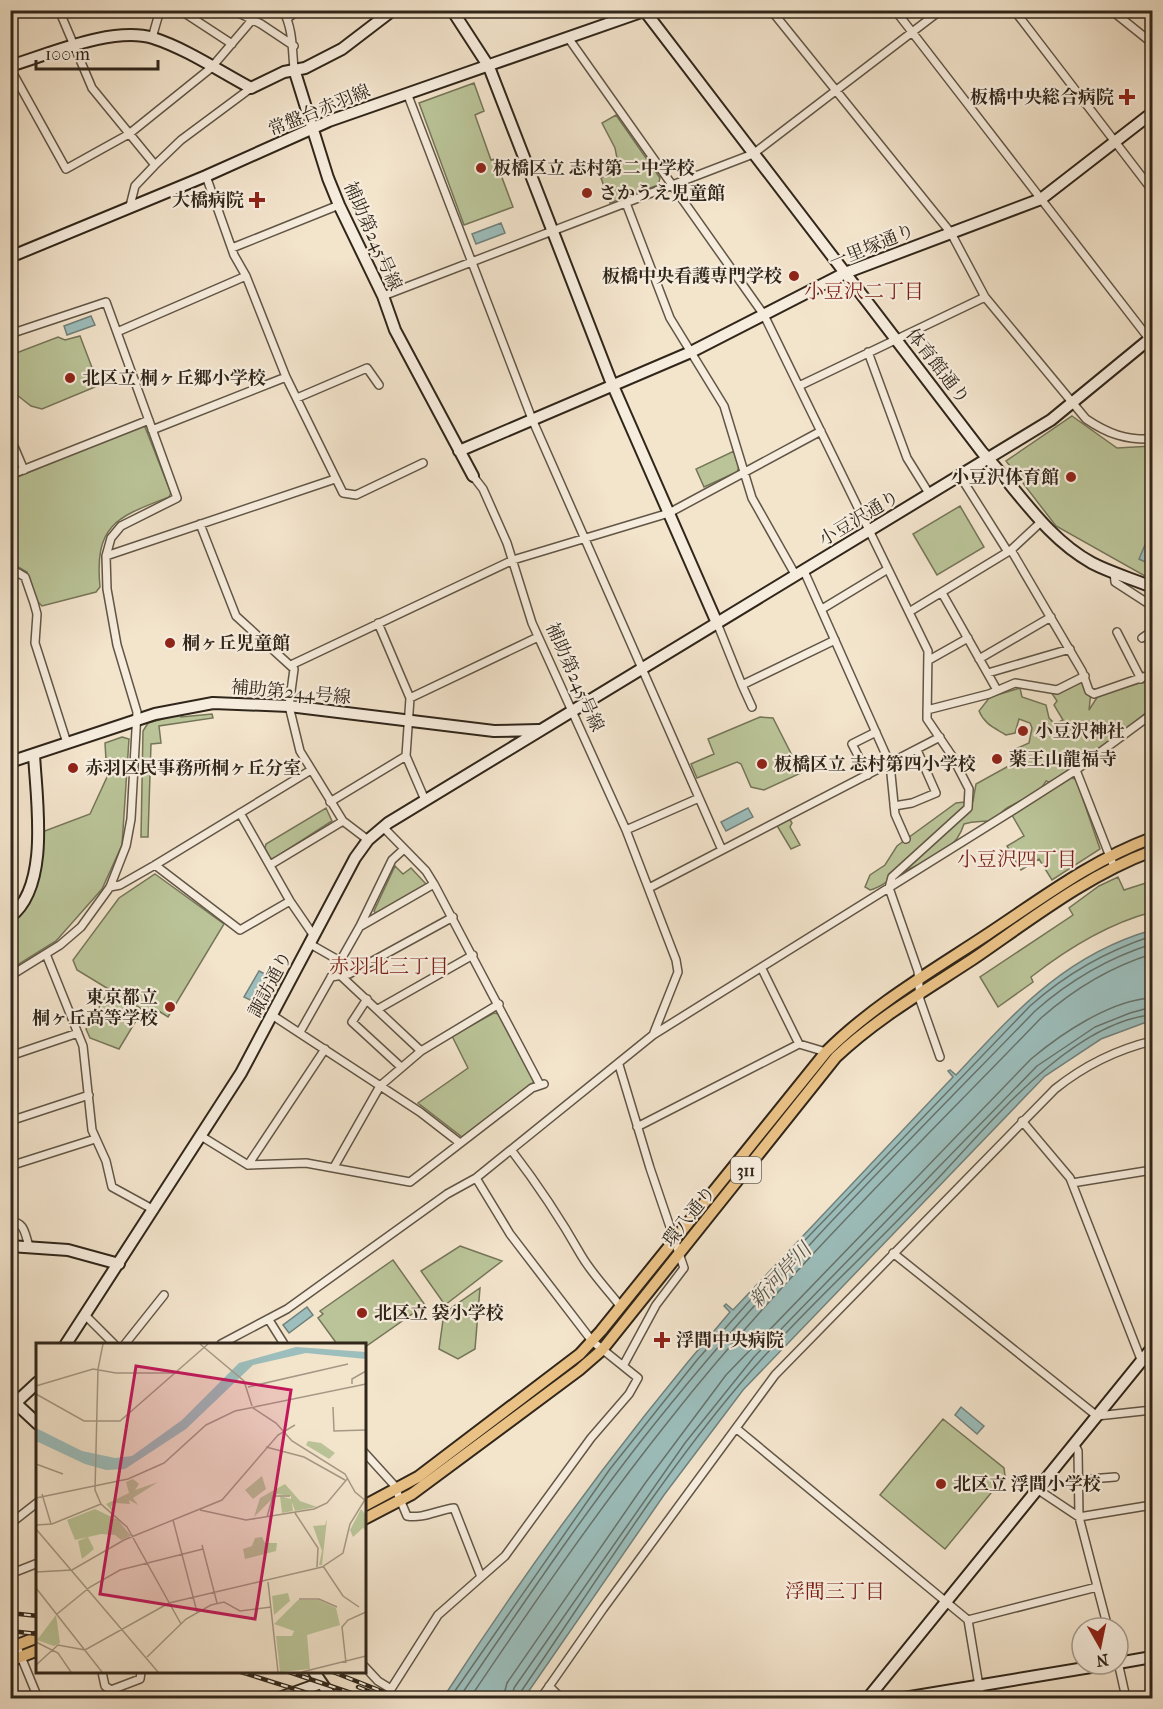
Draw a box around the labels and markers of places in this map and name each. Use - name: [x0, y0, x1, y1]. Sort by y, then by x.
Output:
- place label: 板橋中央総合病院: [970, 87, 1114, 108]
- marker: 板橋中央総合病院: [1118, 88, 1136, 106]
- place label: 板橋区立 志村第二中学校: [493, 158, 695, 179]
- marker: 板橋区立 志村第二中学校: [474, 161, 488, 175]
- place label: さかうえ児童館: [599, 183, 725, 204]
- marker: さかうえ児童館: [580, 186, 594, 200]
- place label: 大橋病院: [172, 190, 244, 211]
- marker: 大橋病院: [248, 191, 266, 209]
- place label: 板橋中央看護専門学校: [602, 266, 782, 287]
- marker: 板橋中央看護専門学校: [787, 269, 801, 283]
- place label: 北区立 桐ヶ丘郷小学校: [82, 368, 266, 389]
- marker: 北区立 桐ヶ丘郷小学校: [63, 371, 77, 385]
- place label: 小豆沢体育館: [951, 467, 1059, 488]
- marker: 小豆沢体育館: [1064, 470, 1078, 484]
- place label: 桐ヶ丘児童館: [182, 633, 290, 654]
- marker: 桐ヶ丘児童館: [163, 636, 177, 650]
- place label: 小豆沢神社: [1035, 721, 1125, 742]
- marker: 小豆沢神社: [1016, 724, 1030, 738]
- place label: 薬王山龍福寺: [1009, 749, 1117, 770]
- marker: 薬王山龍福寺: [990, 752, 1004, 766]
- place label: 板橋区立 志村第四小学校: [774, 754, 976, 775]
- marker: 板橋区立 志村第四小学校: [755, 757, 769, 771]
- place label: 赤羽区民事務所桐ヶ丘分室: [85, 758, 301, 779]
- marker: 赤羽区民事務所桐ヶ丘分室: [66, 761, 80, 775]
- place label: 東京都立 桐ヶ丘高等学校: [32, 987, 158, 1029]
- marker: 東京都立 桐ヶ丘高等学校: [163, 1000, 177, 1014]
- place label: 北区立 袋小学校: [374, 1303, 504, 1324]
- marker: 北区立 袋小学校: [355, 1306, 369, 1320]
- place label: 浮間中央病院: [676, 1330, 784, 1351]
- marker: 浮間中央病院: [653, 1331, 671, 1349]
- place label: 北区立 浮間小学校: [953, 1474, 1101, 1495]
- marker: 北区立 浮間小学校: [934, 1477, 948, 1491]

